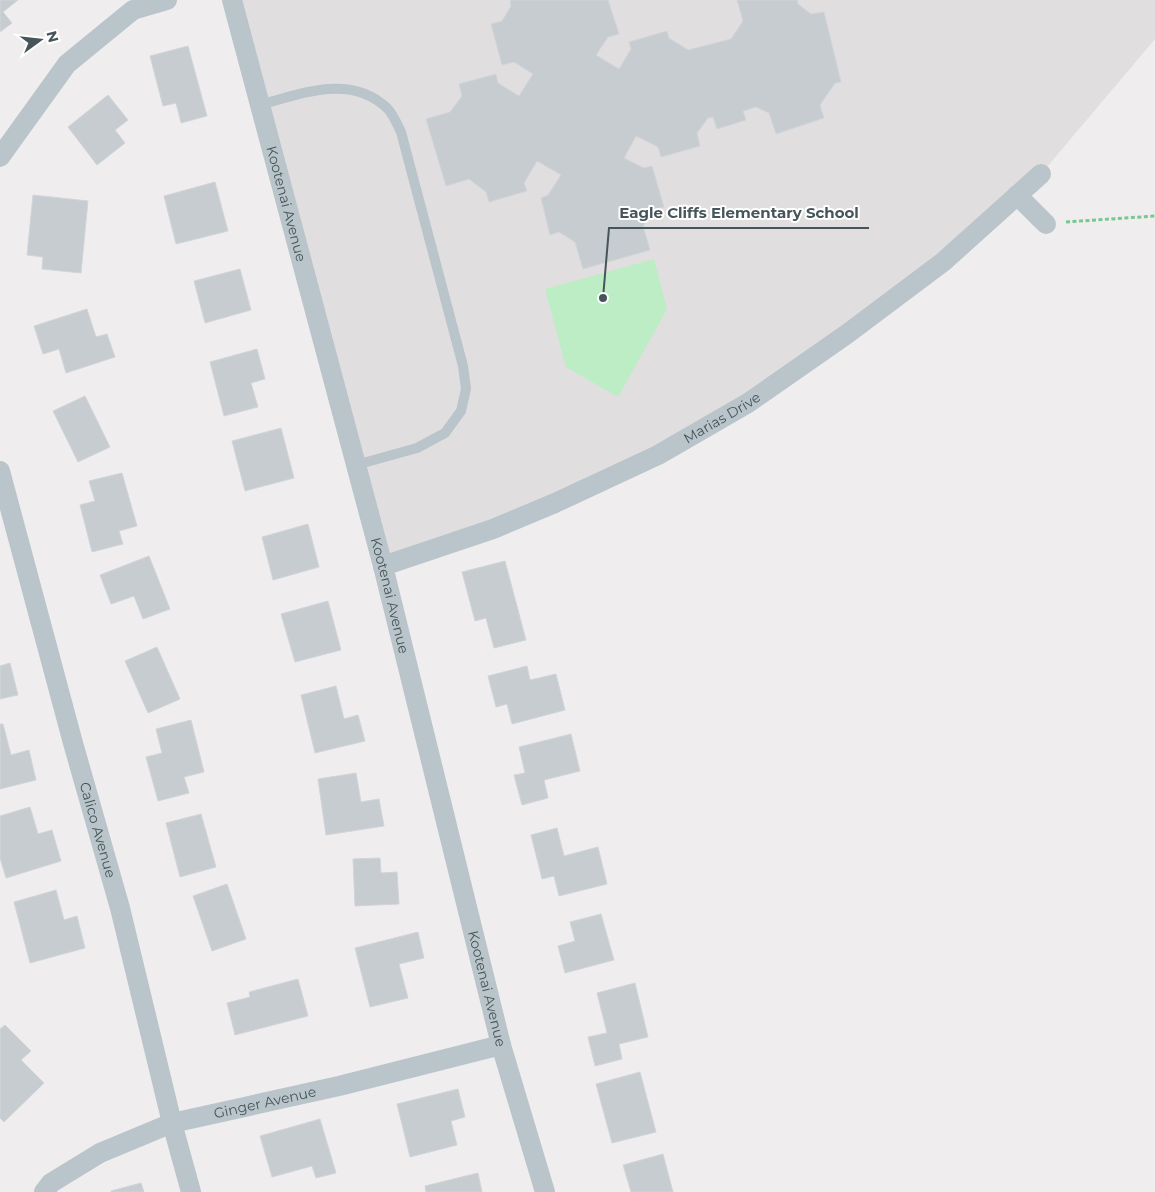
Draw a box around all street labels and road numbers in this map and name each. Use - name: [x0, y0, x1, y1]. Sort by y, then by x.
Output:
- street label: Kootenai Avenue: [262, 144, 310, 264]
- street label: Marias Drive: [680, 388, 764, 447]
- street label: Kootenai Avenue: [367, 535, 413, 655]
- street label: Calico Avenue: [76, 780, 120, 880]
- street label: Kootenai Avenue: [464, 929, 510, 1049]
- street label: Ginger Avenue: [212, 1082, 318, 1122]

